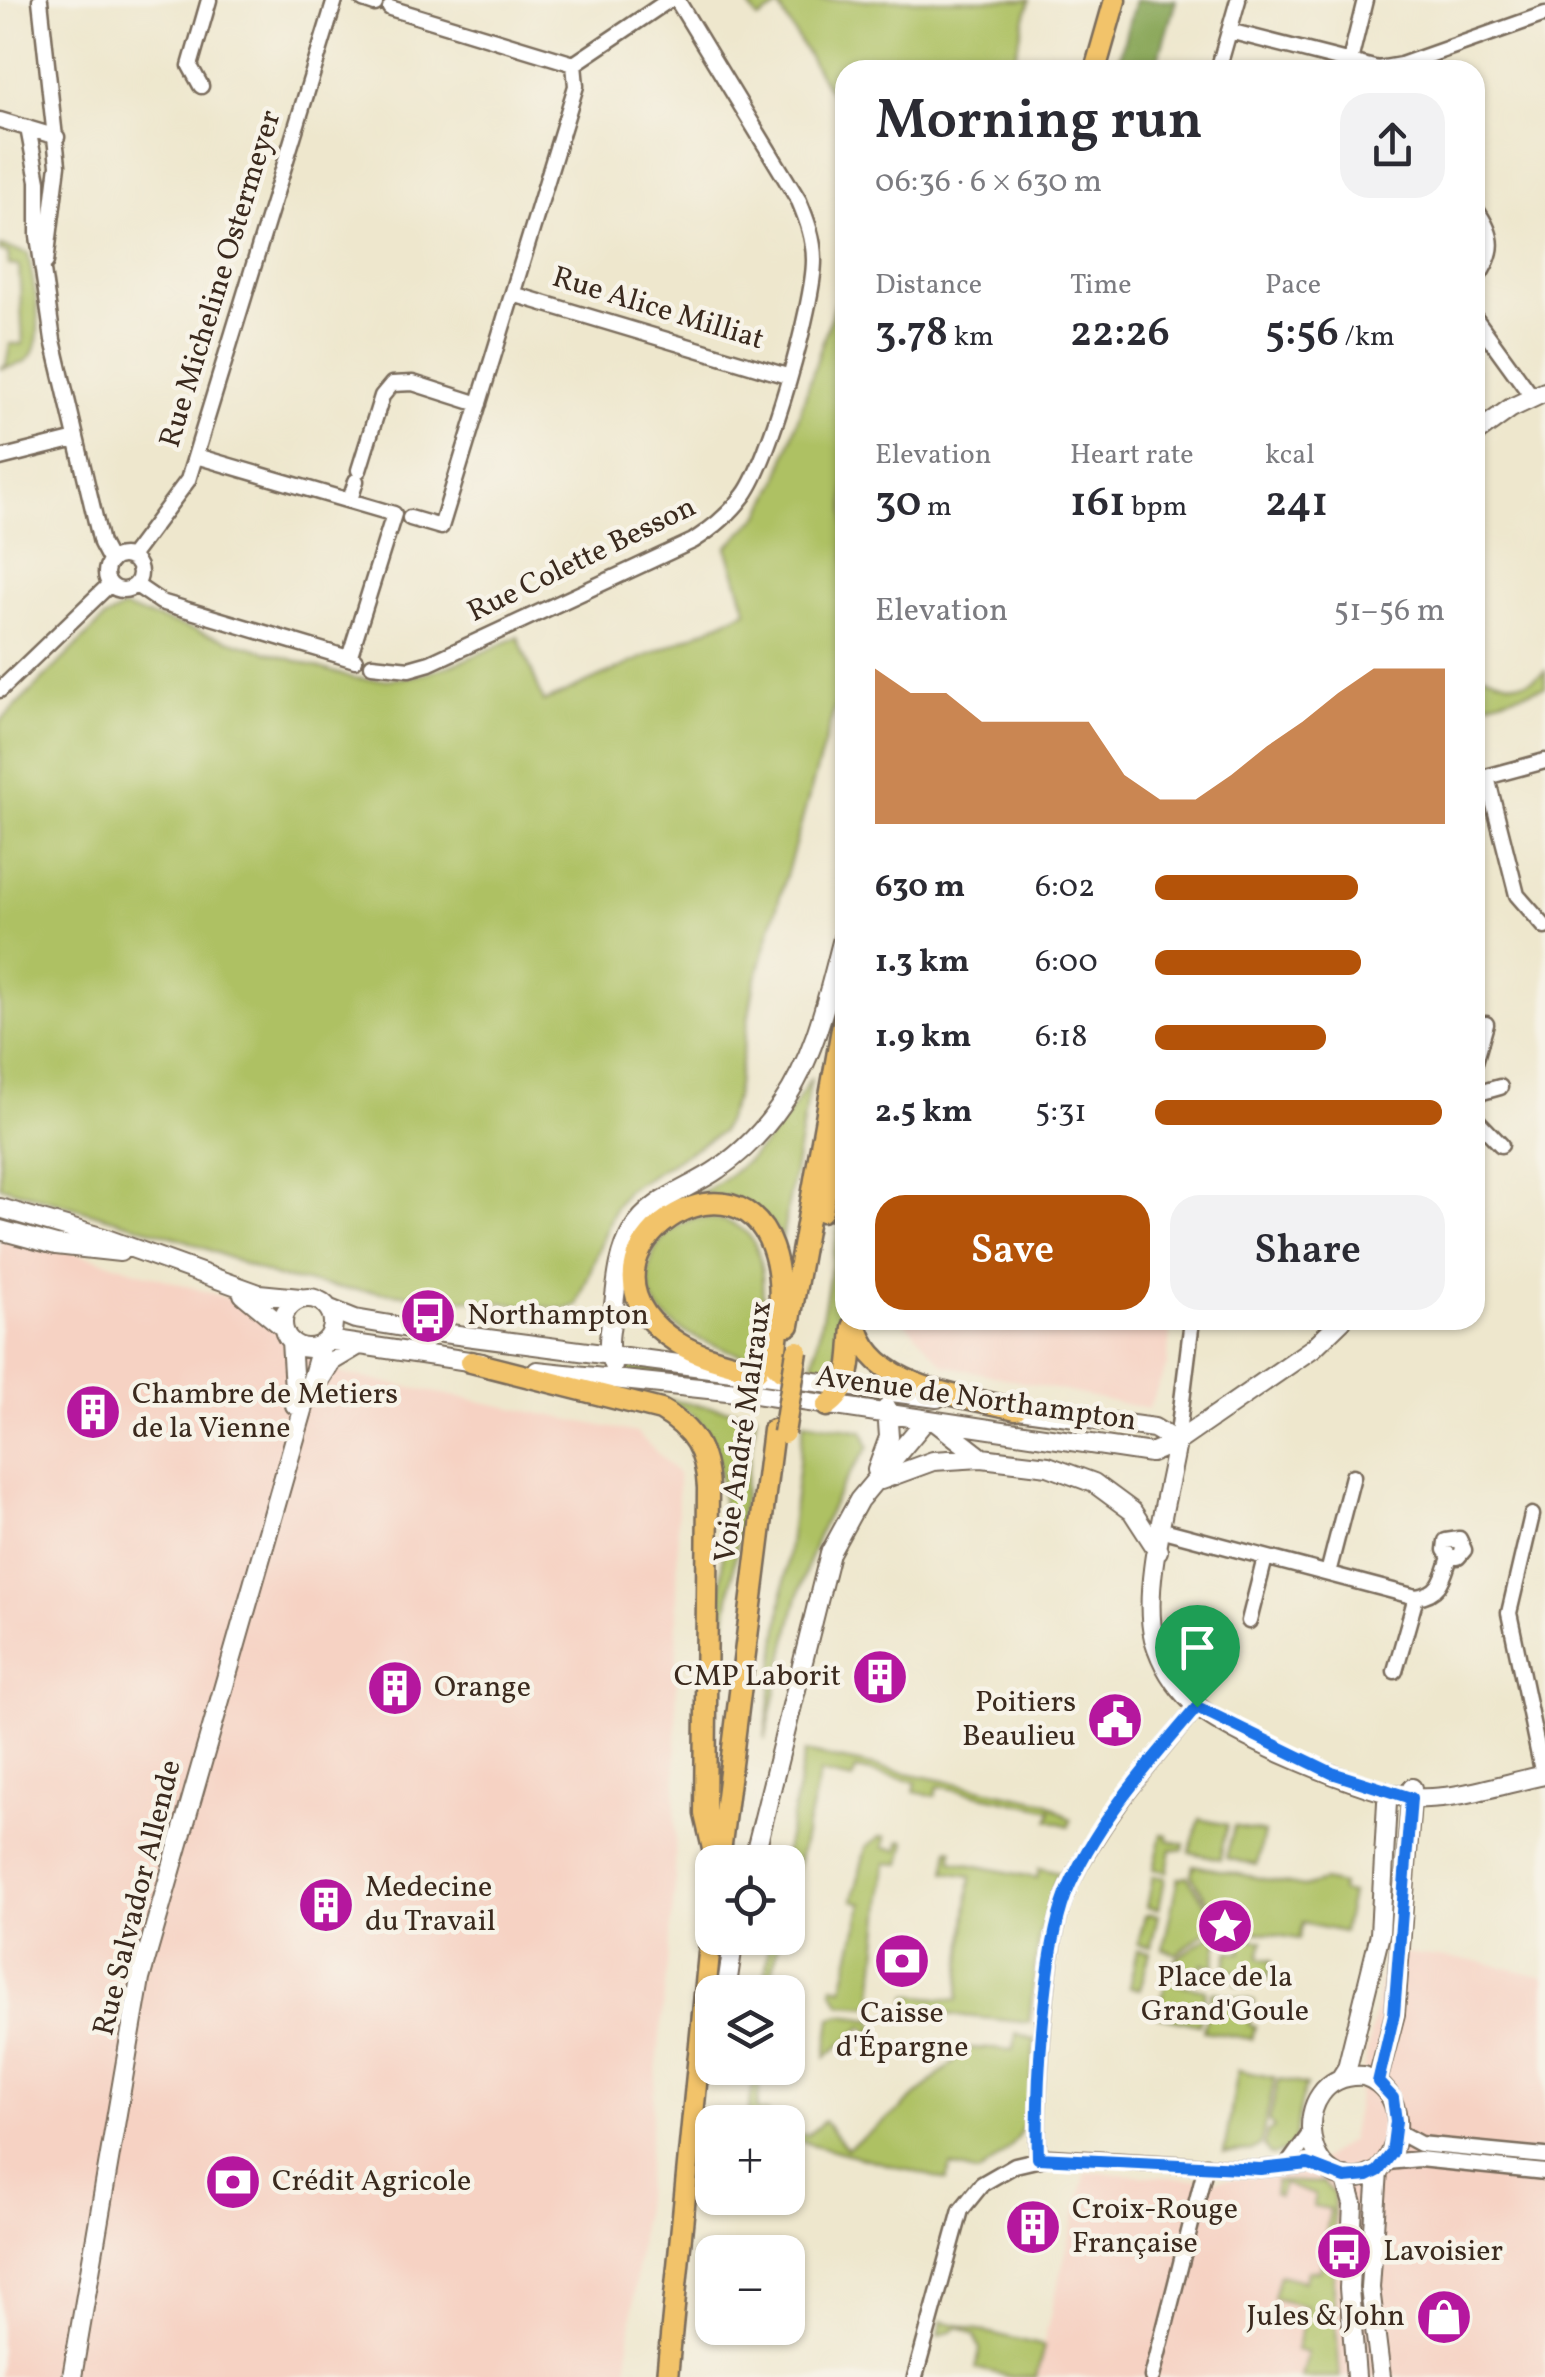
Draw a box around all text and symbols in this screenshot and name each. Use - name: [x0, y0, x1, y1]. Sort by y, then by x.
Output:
- text: Morning run: [875, 85, 1203, 161]
- button: share: [1340, 93, 1445, 198]
- street label: Rue Micheline Ostermeyer: [150, 105, 292, 453]
- text: 06:36 · 6 × 630 m: [875, 161, 1102, 205]
- street label: Rue Alice Milliat: [547, 257, 769, 361]
- text: Distance: [875, 266, 982, 305]
- text: Time: [1070, 266, 1131, 305]
- text: Pace: [1265, 266, 1321, 305]
- text: 3.78: [875, 305, 948, 364]
- text: 22:26: [1070, 305, 1170, 364]
- text: 5:56: [1265, 305, 1339, 364]
- text: km: [948, 318, 994, 357]
- text: /km: [1339, 318, 1395, 357]
- text: Elevation: [875, 436, 991, 475]
- text: Heart rate: [1070, 436, 1194, 475]
- text: kcal: [1265, 436, 1315, 475]
- text: 30: [875, 475, 921, 534]
- text: 161: [1070, 475, 1126, 534]
- text: 241: [1265, 475, 1328, 534]
- street label: Rue Colette Besson: [461, 486, 703, 634]
- text: m: [921, 488, 952, 527]
- text: bpm: [1126, 488, 1187, 527]
- text: Elevation: [875, 590, 1008, 634]
- text: 51–56 m: [1334, 590, 1445, 634]
- text: 630 m: [875, 866, 965, 910]
- text: 6:02: [1035, 866, 1095, 910]
- text: 1.3 km: [875, 941, 969, 985]
- text: 6:00: [1035, 941, 1098, 985]
- text: 1.9 km: [875, 1016, 971, 1060]
- text: 6:18: [1035, 1016, 1087, 1060]
- text: 2.5 km: [875, 1091, 973, 1135]
- text: 5:31: [1035, 1091, 1087, 1135]
- button: Save: [875, 1195, 1150, 1310]
- button: Share: [1170, 1195, 1445, 1310]
- bus stop icon: Northampton: [398, 1286, 458, 1346]
- place label: Northampton: [467, 1295, 649, 1337]
- street label: Voie André Malraux: [705, 1299, 783, 1565]
- street label: Avenue de Northampton: [813, 1356, 1139, 1442]
- place label: Chambre de Metiers de la Vienne: [132, 1374, 398, 1450]
- building icon: Chambre de Metiers de la Vienne: [63, 1382, 123, 1442]
- pin: [1155, 1605, 1240, 1708]
- icon: arrive: [1170, 1620, 1225, 1675]
- building icon: CMP Laborit: [850, 1647, 910, 1707]
- place label: CMP Laborit: [674, 1656, 841, 1698]
- building icon: Orange: [365, 1658, 425, 1718]
- place label: Orange: [434, 1667, 531, 1709]
- place label: Poitiers Beaulieu: [962, 1682, 1076, 1758]
- public building icon: Poitiers Beaulieu: [1085, 1690, 1145, 1750]
- street label: Rue Salvador Allende: [83, 1756, 193, 2040]
- map controls: [695, 1845, 805, 2345]
- button: locate: [695, 1845, 805, 1955]
- place label: Medecine du Travail: [365, 1867, 496, 1943]
- building icon: Medecine du Travail: [296, 1875, 356, 1935]
- place icon: Place de la Grand'Goule: [1195, 1896, 1255, 1956]
- bank icon: Caisse d'Épargne: [872, 1931, 932, 1991]
- place label: Place de la Grand'Goule: [1141, 1957, 1309, 2033]
- button: layers: [695, 1975, 805, 2085]
- place label: Caisse d'Épargne: [836, 1993, 968, 2069]
- button: +: [695, 2105, 805, 2215]
- bank icon: Crédit Agricole: [203, 2152, 263, 2212]
- place label: Crédit Agricole: [272, 2161, 471, 2203]
- place label: Croix-Rouge Française: [1072, 2189, 1238, 2265]
- building icon: Croix-Rouge Française: [1003, 2197, 1063, 2257]
- bus stop icon: Lavoisier: [1314, 2222, 1374, 2282]
- place label: Lavoisier: [1383, 2231, 1503, 2273]
- button: −: [695, 2235, 805, 2345]
- shop icon: Jules & John: [1414, 2287, 1474, 2347]
- place label: Jules & John: [1247, 2296, 1405, 2338]

